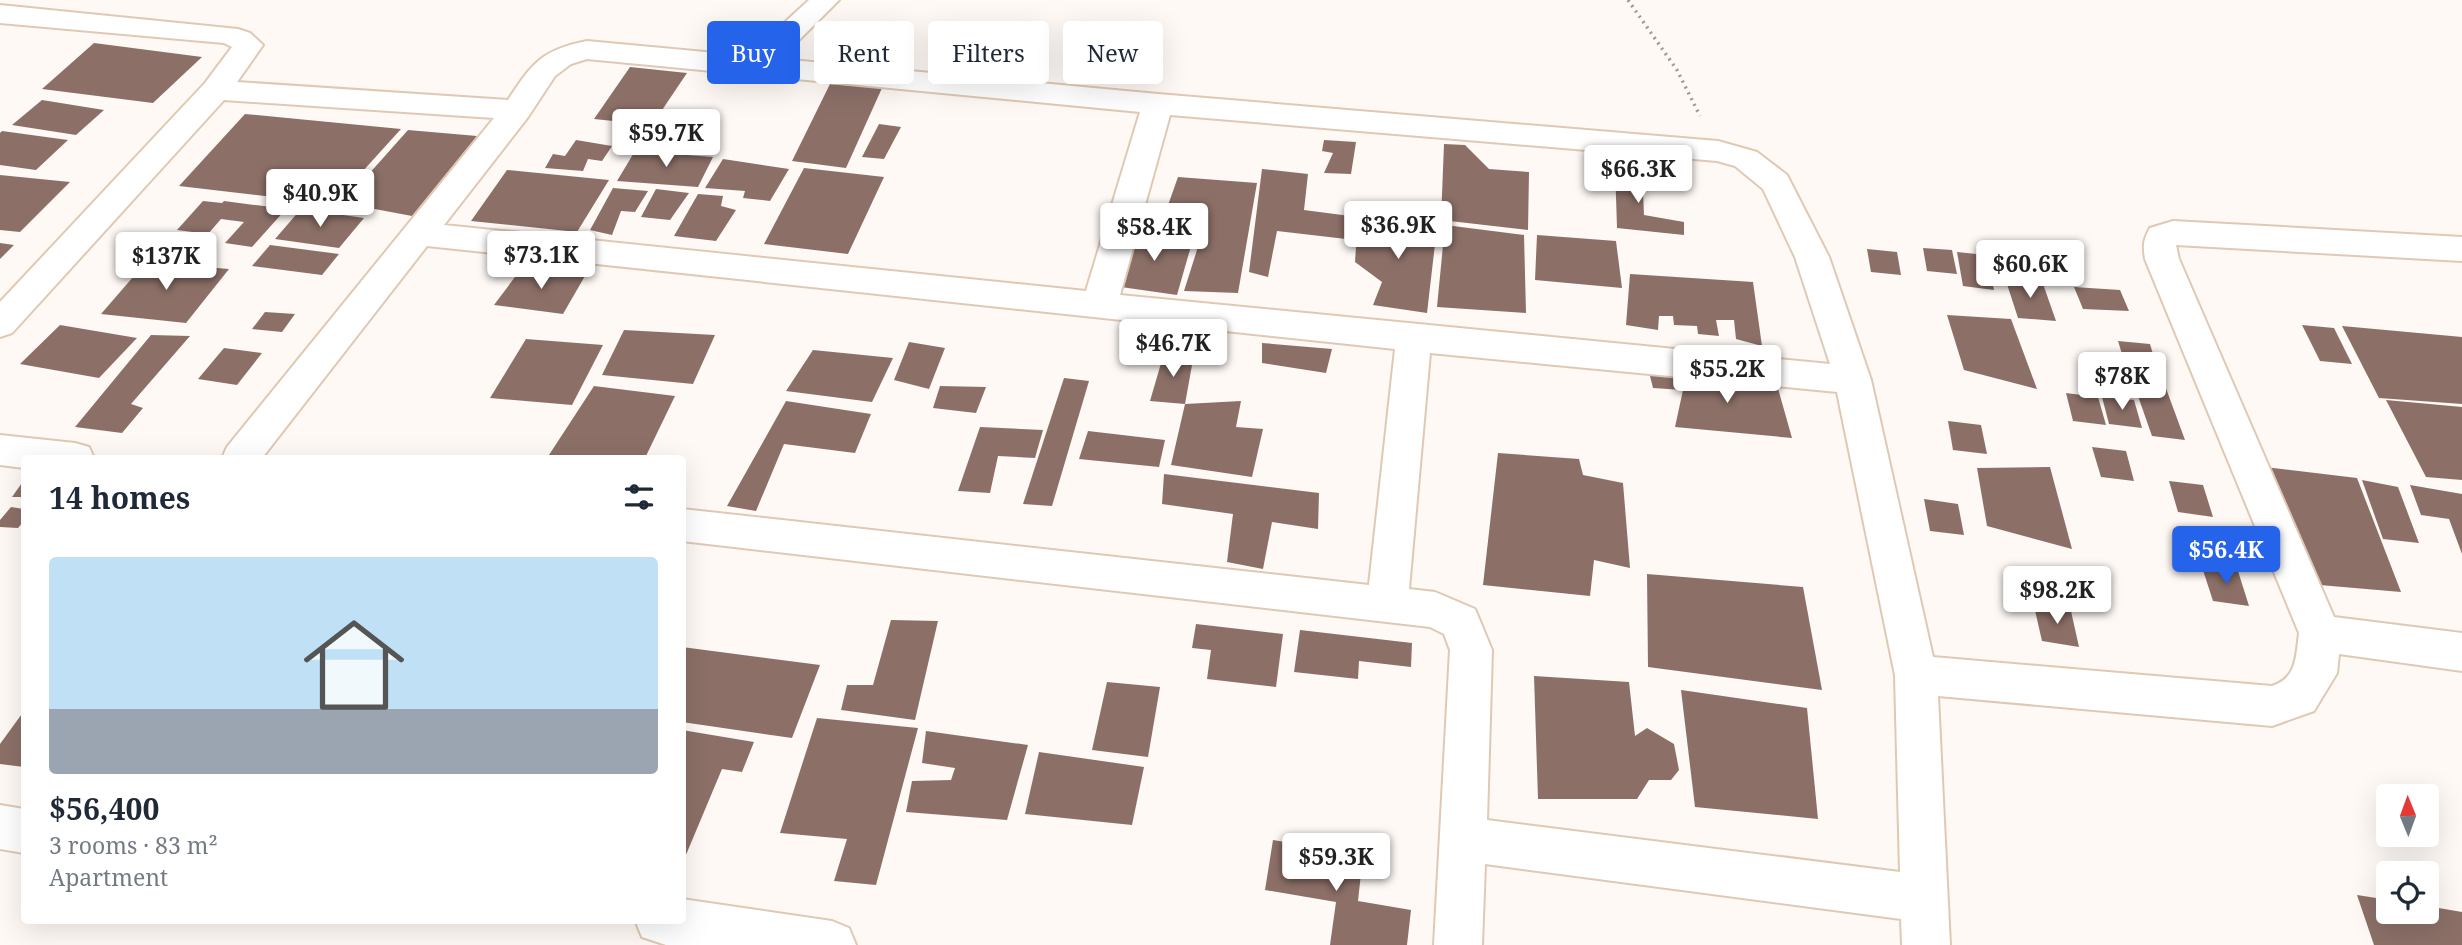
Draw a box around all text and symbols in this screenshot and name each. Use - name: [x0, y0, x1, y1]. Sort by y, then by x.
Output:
- chip: Buy: [707, 21, 800, 84]
- chip: Rent: [814, 21, 914, 84]
- chip: Filters: [928, 21, 1049, 84]
- chip: New: [1063, 21, 1163, 84]
- pin: $59.7K: [609, 110, 723, 169]
- text: $59.7K: [628, 116, 704, 148]
- pin: $66.3K: [1581, 146, 1695, 205]
- text: $66.3K: [1600, 152, 1676, 184]
- pin: $40.9K: [263, 170, 377, 229]
- text: $40.9K: [282, 176, 358, 208]
- pin: $36.9K: [1341, 202, 1455, 261]
- pin: $58.4K: [1097, 204, 1211, 263]
- text: $36.9K: [1360, 208, 1436, 240]
- text: $58.4K: [1116, 210, 1192, 242]
- pin: $137K: [117, 232, 215, 292]
- pin: $73.1K: [484, 232, 598, 291]
- text: $73.1K: [503, 238, 579, 270]
- text: $137K: [132, 239, 200, 271]
- pin: $60.6K: [1973, 240, 2087, 300]
- text: $60.6K: [1992, 247, 2068, 279]
- pin: $46.7K: [1116, 320, 1230, 379]
- text: $46.7K: [1135, 326, 1211, 358]
- pin: $55.2K: [1670, 346, 1784, 405]
- text: $55.2K: [1689, 352, 1765, 384]
- pin: $78K: [2081, 352, 2163, 412]
- text: $78K: [2094, 359, 2150, 391]
- text: 14 homes: [49, 477, 190, 518]
- icon: filters: [620, 478, 658, 516]
- pin: $56.4K: [2169, 526, 2283, 586]
- text: $56.4K: [2188, 533, 2264, 565]
- pin: $98.2K: [2000, 566, 2114, 626]
- text: $98.2K: [2019, 573, 2095, 605]
- icon: home: [291, 602, 417, 728]
- north arrow: [2376, 784, 2440, 847]
- map controls: [2376, 784, 2439, 924]
- text: $56,400: [49, 788, 160, 829]
- text: 3 rooms · 83 m²: [49, 829, 218, 861]
- pin: $59.3K: [1279, 834, 1393, 893]
- text: $59.3K: [1298, 840, 1374, 872]
- text: Apartment: [49, 861, 168, 893]
- button: locate: [2376, 861, 2439, 924]

